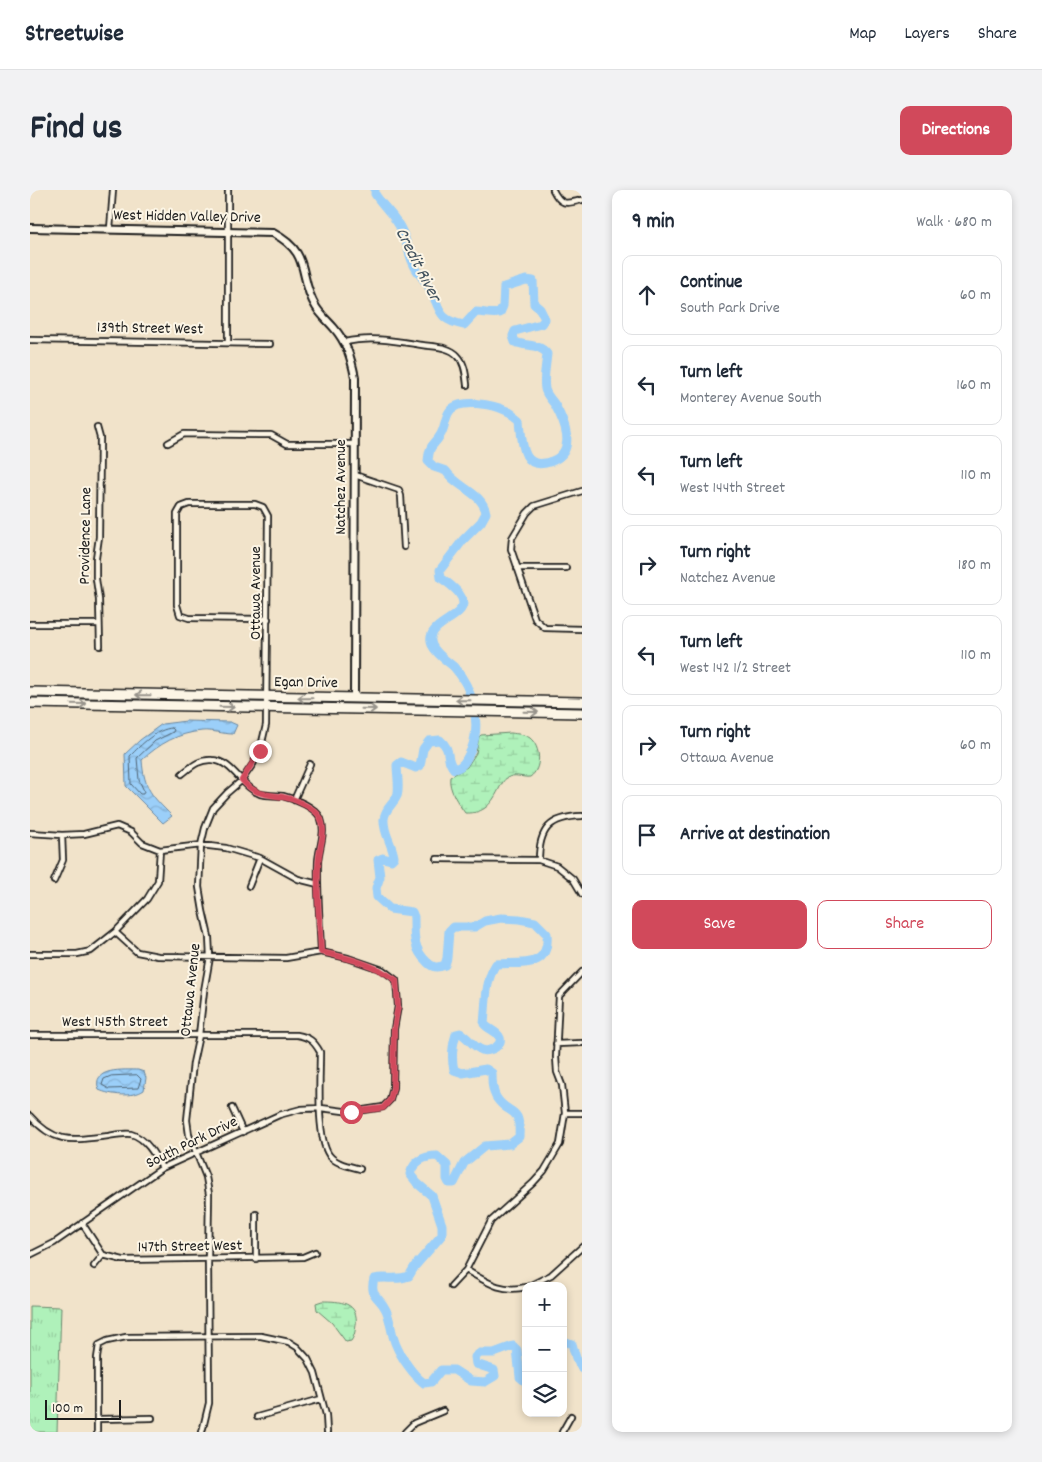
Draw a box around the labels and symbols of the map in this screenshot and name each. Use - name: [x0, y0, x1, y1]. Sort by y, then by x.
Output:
- street label: West Hidden Valley Drive: [113, 204, 261, 230]
- water label: Credit River: [388, 224, 447, 308]
- street label: 139th Street West: [97, 317, 203, 341]
- street label: Natchez Avenue: [330, 439, 353, 535]
- street label: Providence Lane: [74, 487, 98, 585]
- street label: Ottawa Avenue: [245, 546, 268, 640]
- street label: Egan Drive: [274, 671, 338, 695]
- one-way arrow: [135, 690, 151, 699]
- one-way arrow: [297, 693, 314, 703]
- one-way arrow: [456, 696, 472, 705]
- one-way arrow: [70, 699, 86, 709]
- one-way arrow: [219, 702, 235, 712]
- one-way arrow: [361, 705, 377, 714]
- one-way arrow: [523, 707, 539, 717]
- route end: [249, 740, 272, 763]
- street label: Ottawa Avenue: [175, 942, 207, 1038]
- street label: West 145th Street: [62, 1011, 168, 1034]
- route start: [340, 1101, 363, 1124]
- street label: South Park Drive: [142, 1111, 242, 1175]
- street label: 147th Street West: [138, 1235, 243, 1259]
- scale bar: [45, 1397, 121, 1420]

